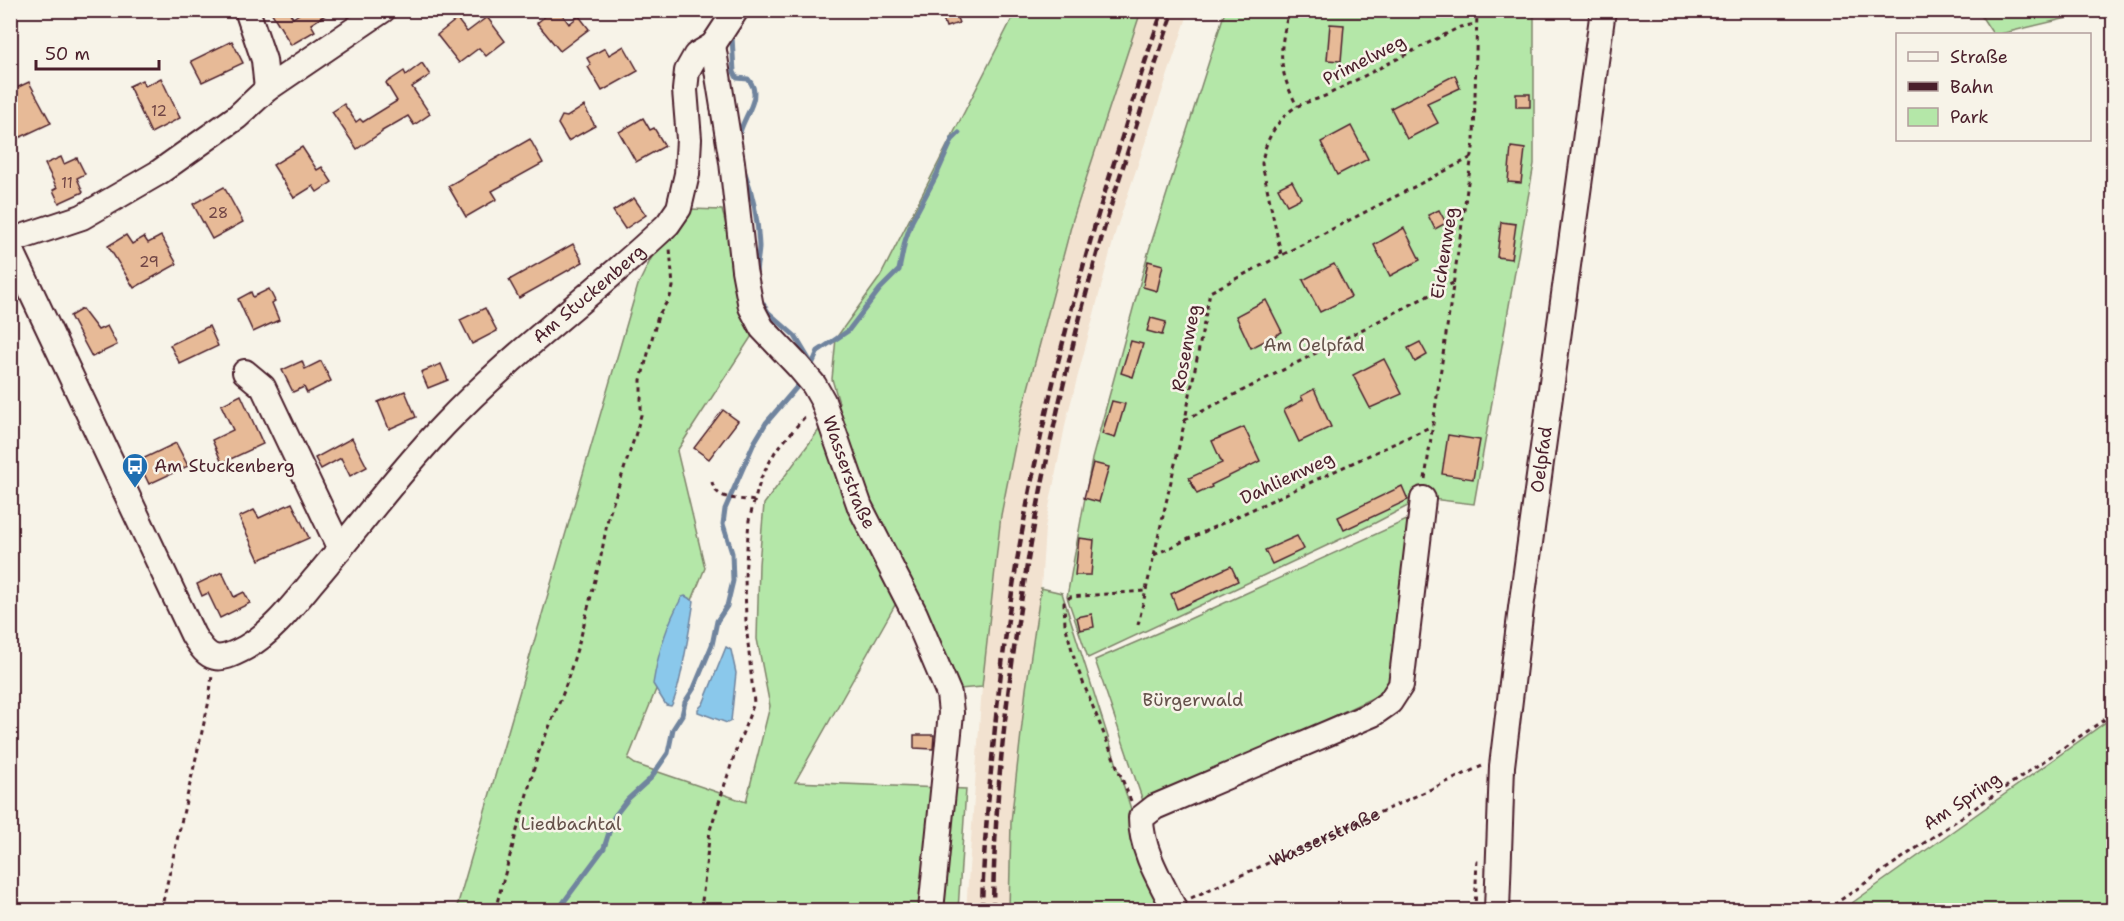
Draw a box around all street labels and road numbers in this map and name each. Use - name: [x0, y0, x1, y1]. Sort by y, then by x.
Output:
- street label: Primelweg: [1319, 29, 1409, 91]
- street label: Eichenweg: [1425, 205, 1463, 301]
- street label: Am Stuckenberg: [527, 239, 650, 349]
- street label: Rosenweg: [1166, 302, 1206, 394]
- street label: Wasserstraße: [817, 412, 881, 533]
- street label: Oelpfad: [1525, 425, 1558, 494]
- street label: Dahlienweg: [1236, 446, 1338, 510]
- street label: Am Spring: [1918, 766, 2006, 836]
- street label: Wasserstraße: [1266, 802, 1384, 873]

